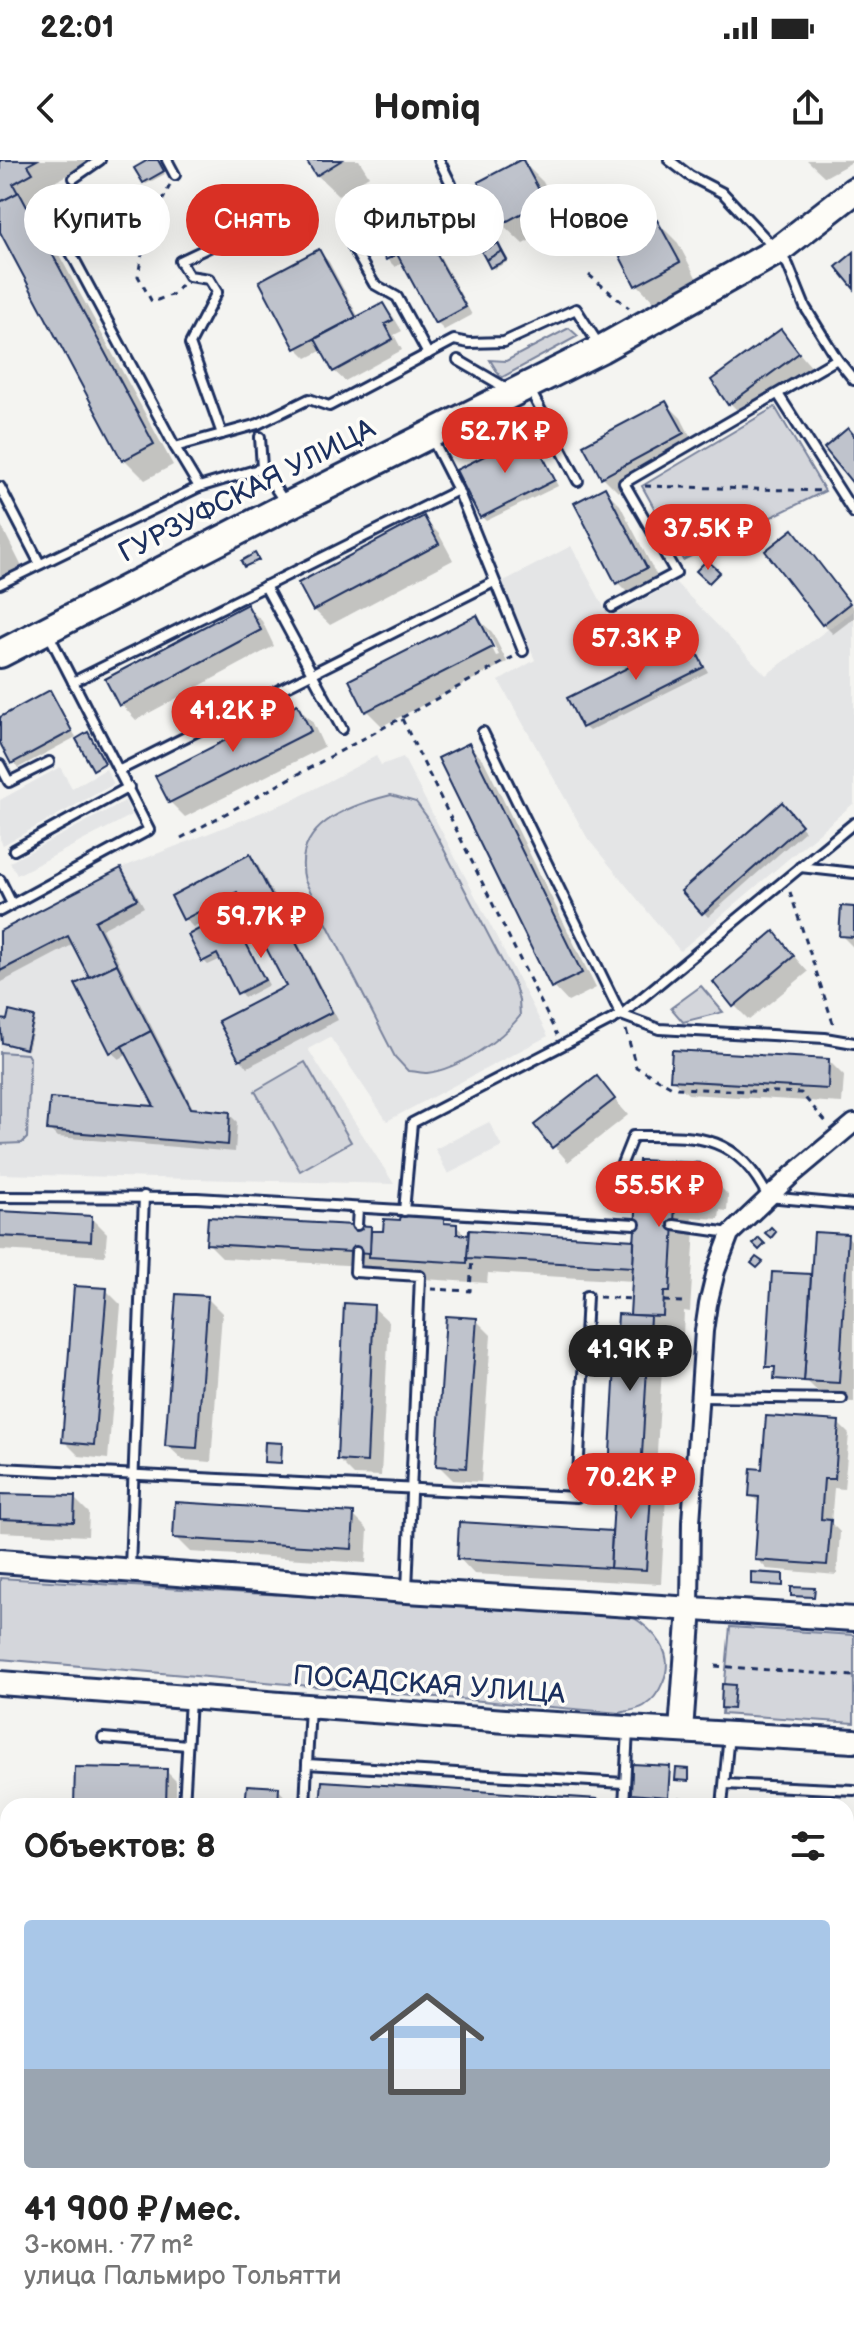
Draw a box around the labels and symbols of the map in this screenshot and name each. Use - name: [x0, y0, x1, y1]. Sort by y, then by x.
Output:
- pin: 52.7K ₽: [431, 407, 579, 475]
- street label: ГУРЗУФСКАЯ УЛИЦА: [113, 412, 382, 570]
- pin: 37.5K ₽: [634, 504, 782, 572]
- pin: 57.3K ₽: [562, 614, 710, 682]
- pin: 41.2K ₽: [159, 686, 307, 754]
- pin: 59.7K ₽: [187, 892, 335, 960]
- pin: 55.5K ₽: [585, 1161, 733, 1229]
- pin: 41.9K ₽: [556, 1325, 704, 1393]
- pin: 70.2K ₽: [557, 1453, 705, 1521]
- street label: ПОСАДСКАЯ УЛИЦА: [292, 1659, 567, 1711]

